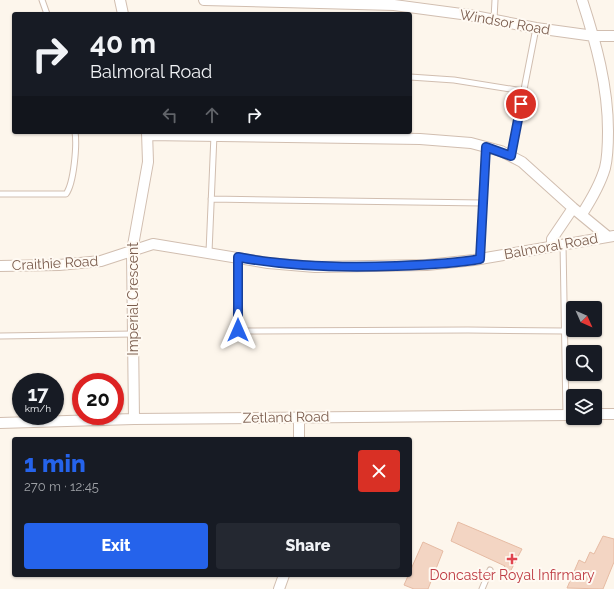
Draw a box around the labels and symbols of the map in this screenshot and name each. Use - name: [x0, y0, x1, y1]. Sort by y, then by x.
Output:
- street label: Windsor Road: [459, 6, 551, 38]
- pin: [504, 87, 538, 121]
- street label: Balmoral Road: [503, 230, 599, 262]
- street label: Imperial Crescent: [125, 242, 141, 356]
- street label: Craithie Road: [11, 253, 99, 273]
- north arrow: [566, 301, 602, 337]
- position arrow: [217, 309, 259, 351]
- speed limit sign: 20: [72, 373, 124, 425]
- street label: Zetland Road: [242, 408, 330, 426]
- marker: Doncaster Royal Infirmary: [506, 553, 518, 565]
- place label: Doncaster Royal Infirmary: [429, 567, 595, 583]

